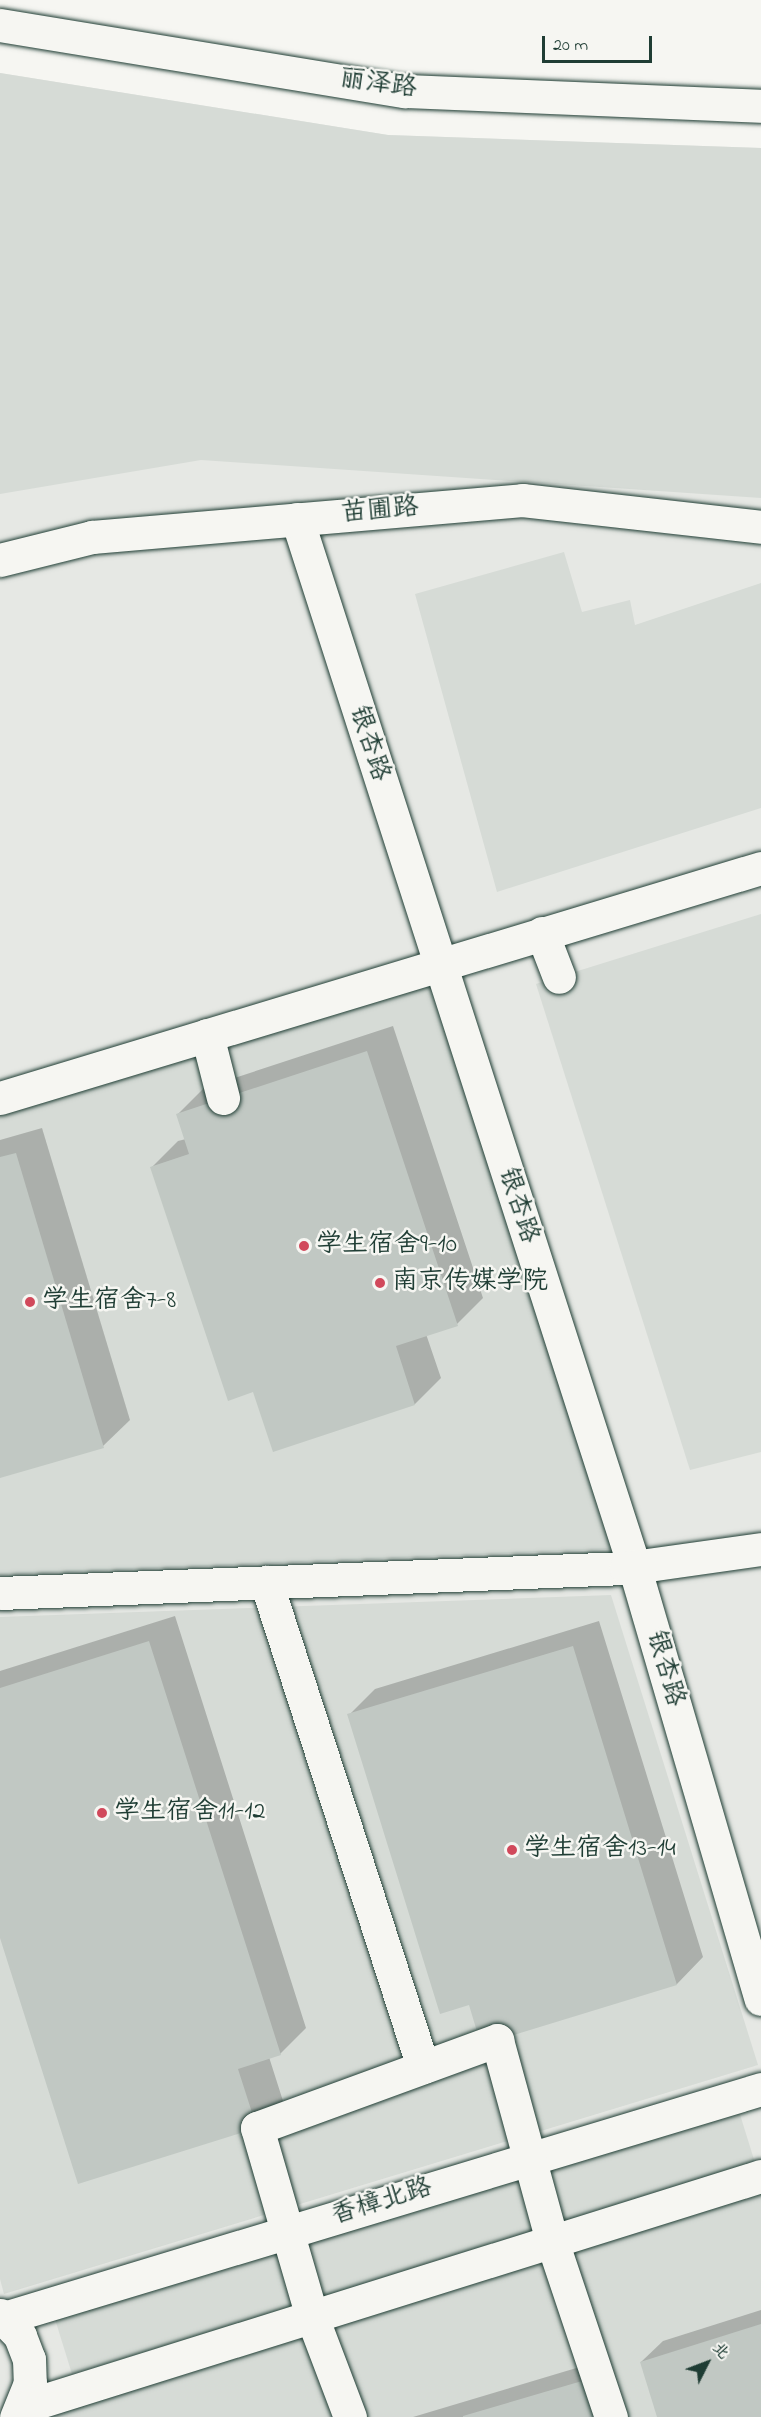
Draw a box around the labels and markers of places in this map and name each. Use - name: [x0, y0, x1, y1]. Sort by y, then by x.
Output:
- place label: 学生宿舍9-10: [316, 1230, 457, 1262]
- marker: 学生宿舍9-10: [297, 1239, 311, 1253]
- place label: 南京传媒学院: [392, 1267, 548, 1299]
- marker: 南京传媒学院: [373, 1276, 387, 1290]
- place label: 学生宿舍7-8: [42, 1286, 176, 1318]
- marker: 学生宿舍7-8: [23, 1295, 37, 1309]
- place label: 学生宿舍11-12: [114, 1797, 265, 1829]
- marker: 学生宿舍11-12: [95, 1806, 109, 1820]
- place label: 学生宿舍13-14: [524, 1834, 676, 1866]
- marker: 学生宿舍13-14: [505, 1843, 519, 1857]

